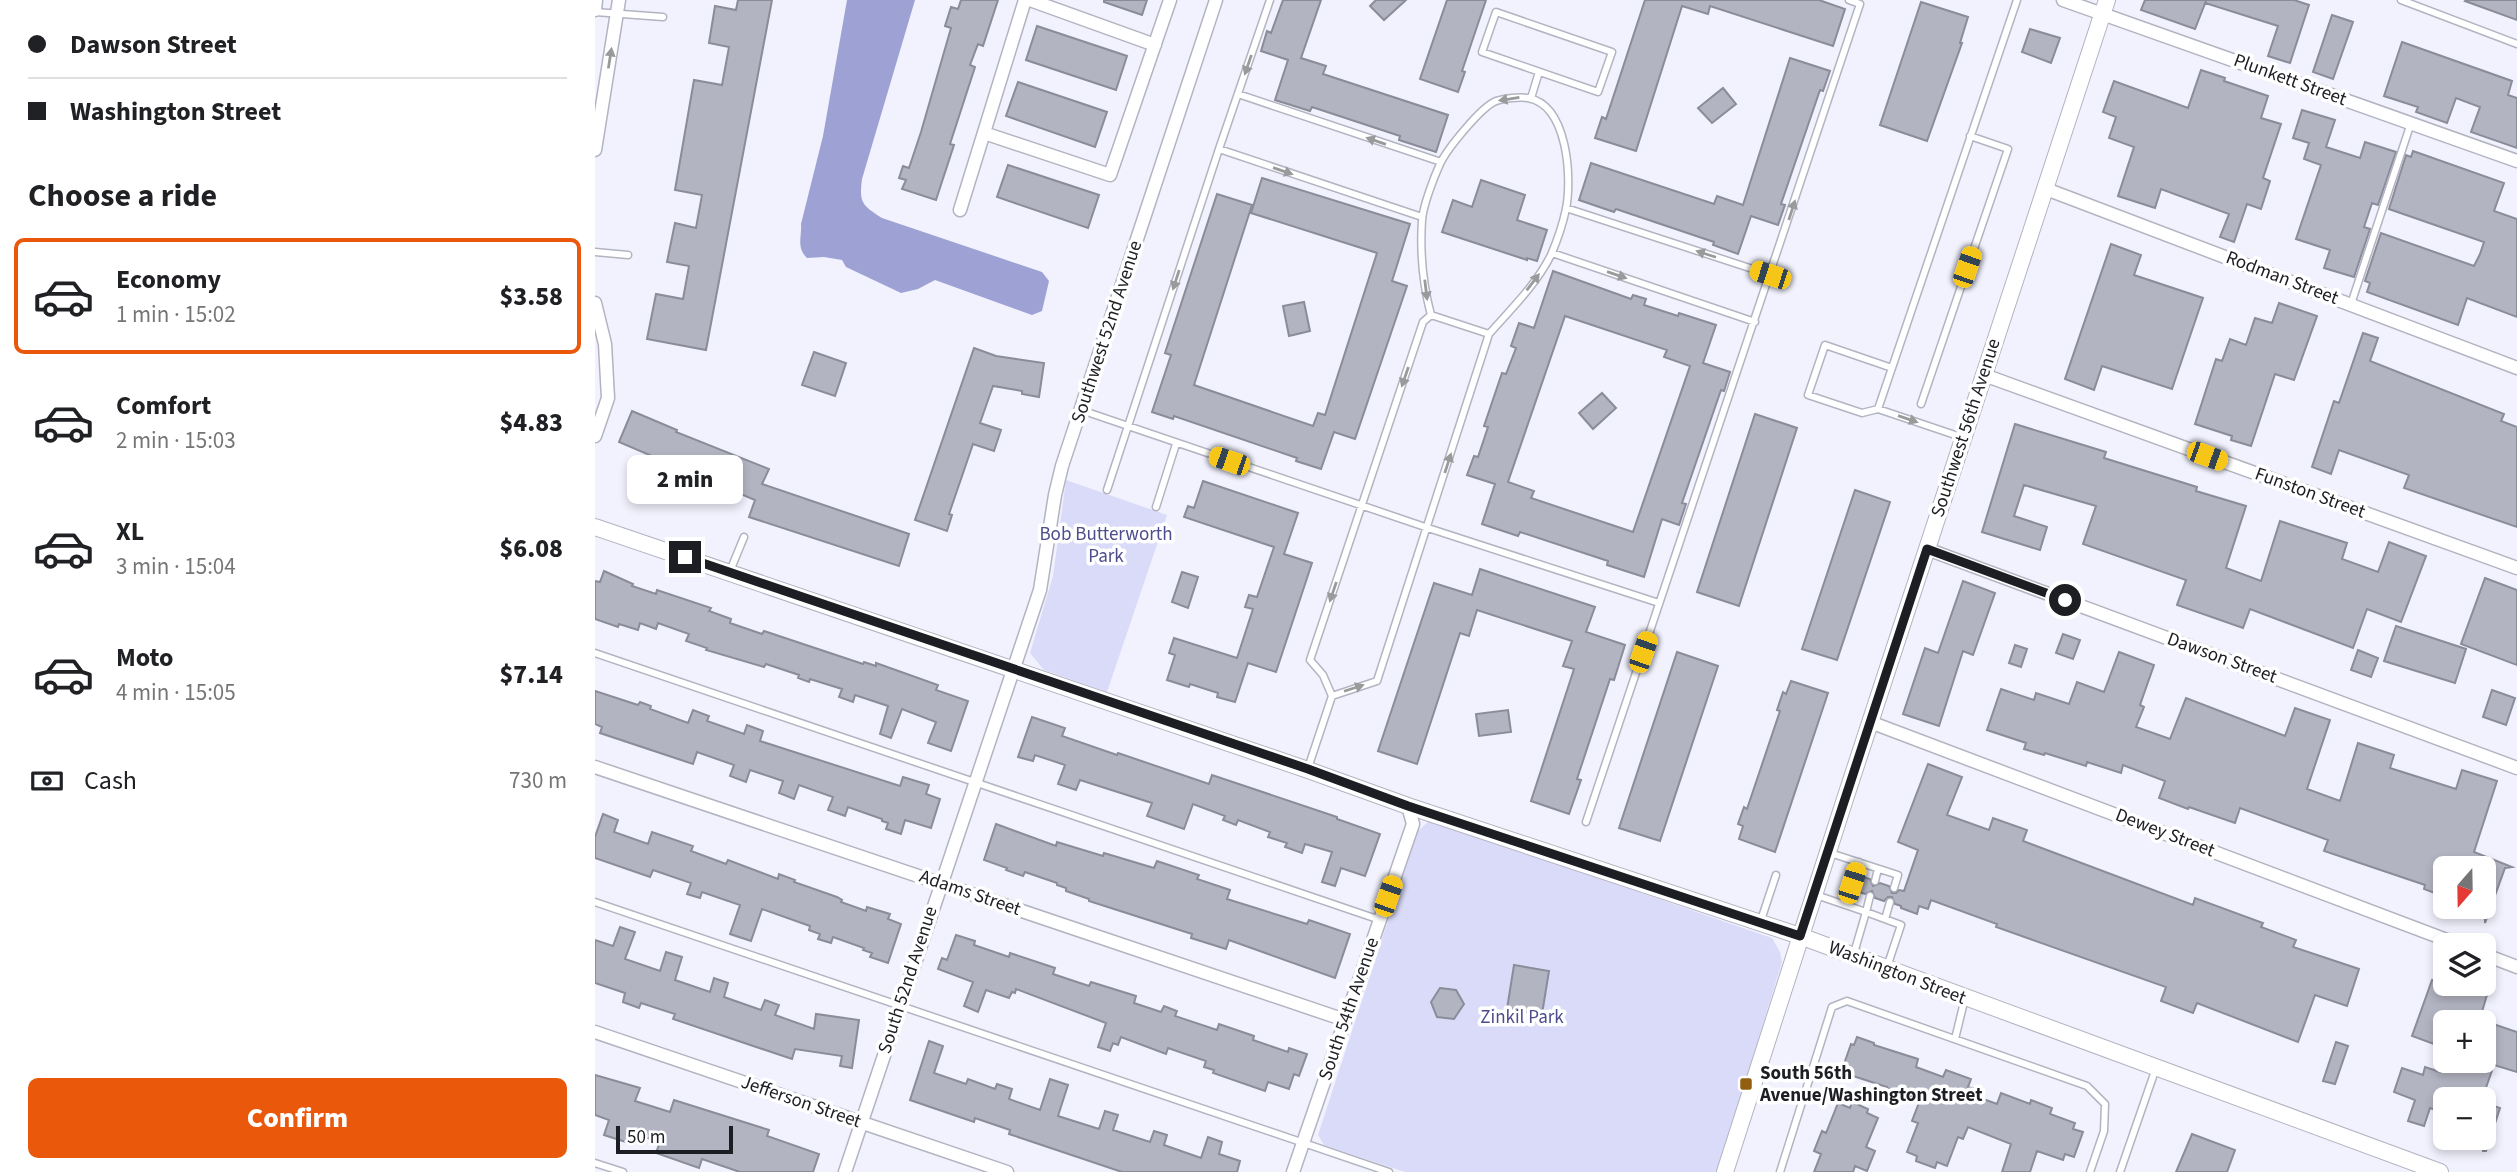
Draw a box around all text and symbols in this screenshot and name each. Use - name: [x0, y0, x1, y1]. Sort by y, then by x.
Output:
- text: Dawson Street: [70, 26, 237, 63]
- one-way arrow: [604, 47, 615, 69]
- street label: Plunkett Street: [2230, 47, 2351, 113]
- one-way arrow: [1242, 54, 1253, 75]
- text: Washington Street: [70, 93, 281, 130]
- one-way arrow: [1498, 94, 1520, 105]
- one-way arrow: [1365, 135, 1386, 146]
- one-way arrow: [1273, 166, 1294, 177]
- text: Choose a ride: [28, 173, 217, 219]
- one-way arrow: [1787, 200, 1798, 221]
- street label: Southwest 52nd Avenue: [1065, 237, 1149, 427]
- car: [1951, 244, 1984, 290]
- street label: Rodman Street: [2222, 244, 2343, 312]
- one-way arrow: [1695, 248, 1716, 259]
- car: [1747, 259, 1794, 291]
- text: Economy: [116, 261, 221, 298]
- icon: car: [32, 265, 95, 328]
- one-way arrow: [1170, 270, 1181, 291]
- one-way arrow: [1606, 270, 1627, 281]
- one-way arrow: [1526, 273, 1540, 291]
- text: $3.58: [499, 278, 563, 315]
- one-way arrow: [1421, 279, 1432, 301]
- text: 1 min · 15:02: [116, 298, 236, 331]
- street label: Southwest 56th Avenue: [1924, 335, 2008, 521]
- one-way arrow: [1399, 366, 1410, 387]
- text: Comfort: [116, 387, 211, 424]
- icon: car: [32, 391, 95, 454]
- text: $4.83: [499, 404, 563, 441]
- one-way arrow: [1897, 414, 1918, 425]
- text: 2 min · 15:03: [116, 424, 236, 457]
- car: [2184, 439, 2231, 473]
- car: [1206, 444, 1253, 478]
- one-way arrow: [1444, 453, 1454, 474]
- callout: 2 min: [627, 456, 743, 504]
- street label: Funston Street: [2251, 461, 2369, 526]
- text: 2 min: [657, 463, 713, 496]
- text: XL: [116, 513, 144, 550]
- icon: car: [32, 517, 95, 580]
- park label: Bob Butterworth Park: [1039, 521, 1173, 570]
- text: $6.08: [499, 530, 563, 567]
- route end: [669, 541, 701, 573]
- text: 3 min · 15:04: [116, 550, 236, 583]
- one-way arrow: [1327, 582, 1338, 603]
- route start: [2049, 584, 2081, 616]
- street label: Dawson Street: [2163, 626, 2281, 691]
- car: [1627, 629, 1660, 675]
- text: Moto: [116, 639, 173, 676]
- icon: car: [32, 643, 95, 706]
- text: $7.14: [499, 656, 563, 693]
- text: 4 min · 15:05: [116, 676, 236, 709]
- one-way arrow: [1344, 682, 1365, 693]
- icon: cash: [28, 762, 66, 800]
- text: Cash: [84, 762, 137, 799]
- text: 730 m: [509, 764, 567, 797]
- street label: Dewey Street: [2111, 802, 2219, 865]
- north arrow: [2433, 856, 2495, 919]
- map controls: [2433, 856, 2496, 1150]
- car: [1836, 860, 1869, 906]
- street label: Adams Street: [916, 863, 1025, 923]
- car: [1372, 873, 1405, 919]
- street label: South 52nd Avenue: [871, 903, 945, 1057]
- button: layers: [2433, 933, 2496, 996]
- street label: South 54th Avenue: [1312, 934, 1386, 1084]
- street label: Washington Street: [1824, 934, 1970, 1012]
- park label: Zinkil Park: [1480, 1004, 1564, 1031]
- button: +: [2433, 1010, 2496, 1073]
- place label: South 56th Avenue/Washington Street: [1759, 1060, 1983, 1109]
- street label: Jefferson Street: [737, 1069, 865, 1135]
- marker: South 56th Avenue/Washington Street: [1738, 1076, 1754, 1092]
- button: Confirm: [28, 1078, 567, 1158]
- button: −: [2433, 1087, 2496, 1150]
- scale bar: [616, 1123, 733, 1155]
- text: 50 m: [627, 1124, 665, 1151]

